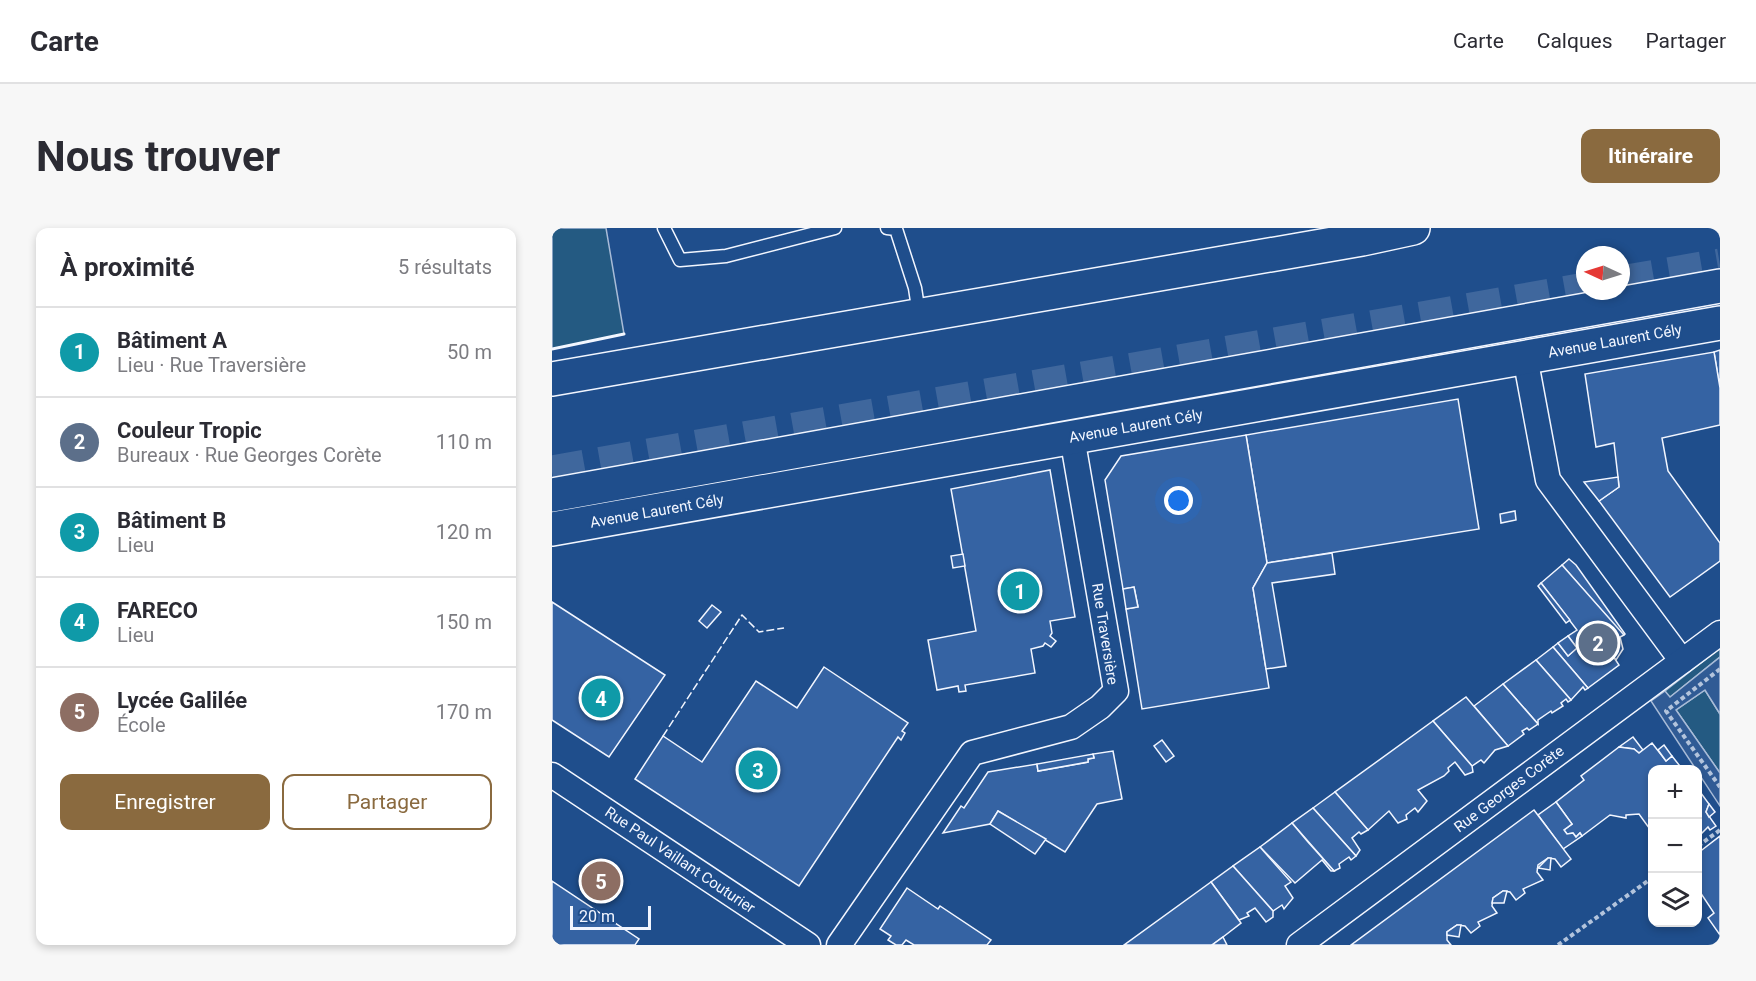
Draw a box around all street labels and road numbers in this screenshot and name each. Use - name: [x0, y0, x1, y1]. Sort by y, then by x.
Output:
- street label: Avenue Laurent Cély: [1547, 320, 1683, 362]
- street label: Avenue Laurent Cély: [1068, 405, 1204, 447]
- street label: Avenue Laurent Cély: [589, 490, 725, 532]
- street label: Rue Traversière: [1088, 582, 1122, 686]
- street label: Rue Georges Corète: [1451, 742, 1567, 836]
- street label: Rue Paul Vaillant Couturier: [601, 803, 759, 917]

